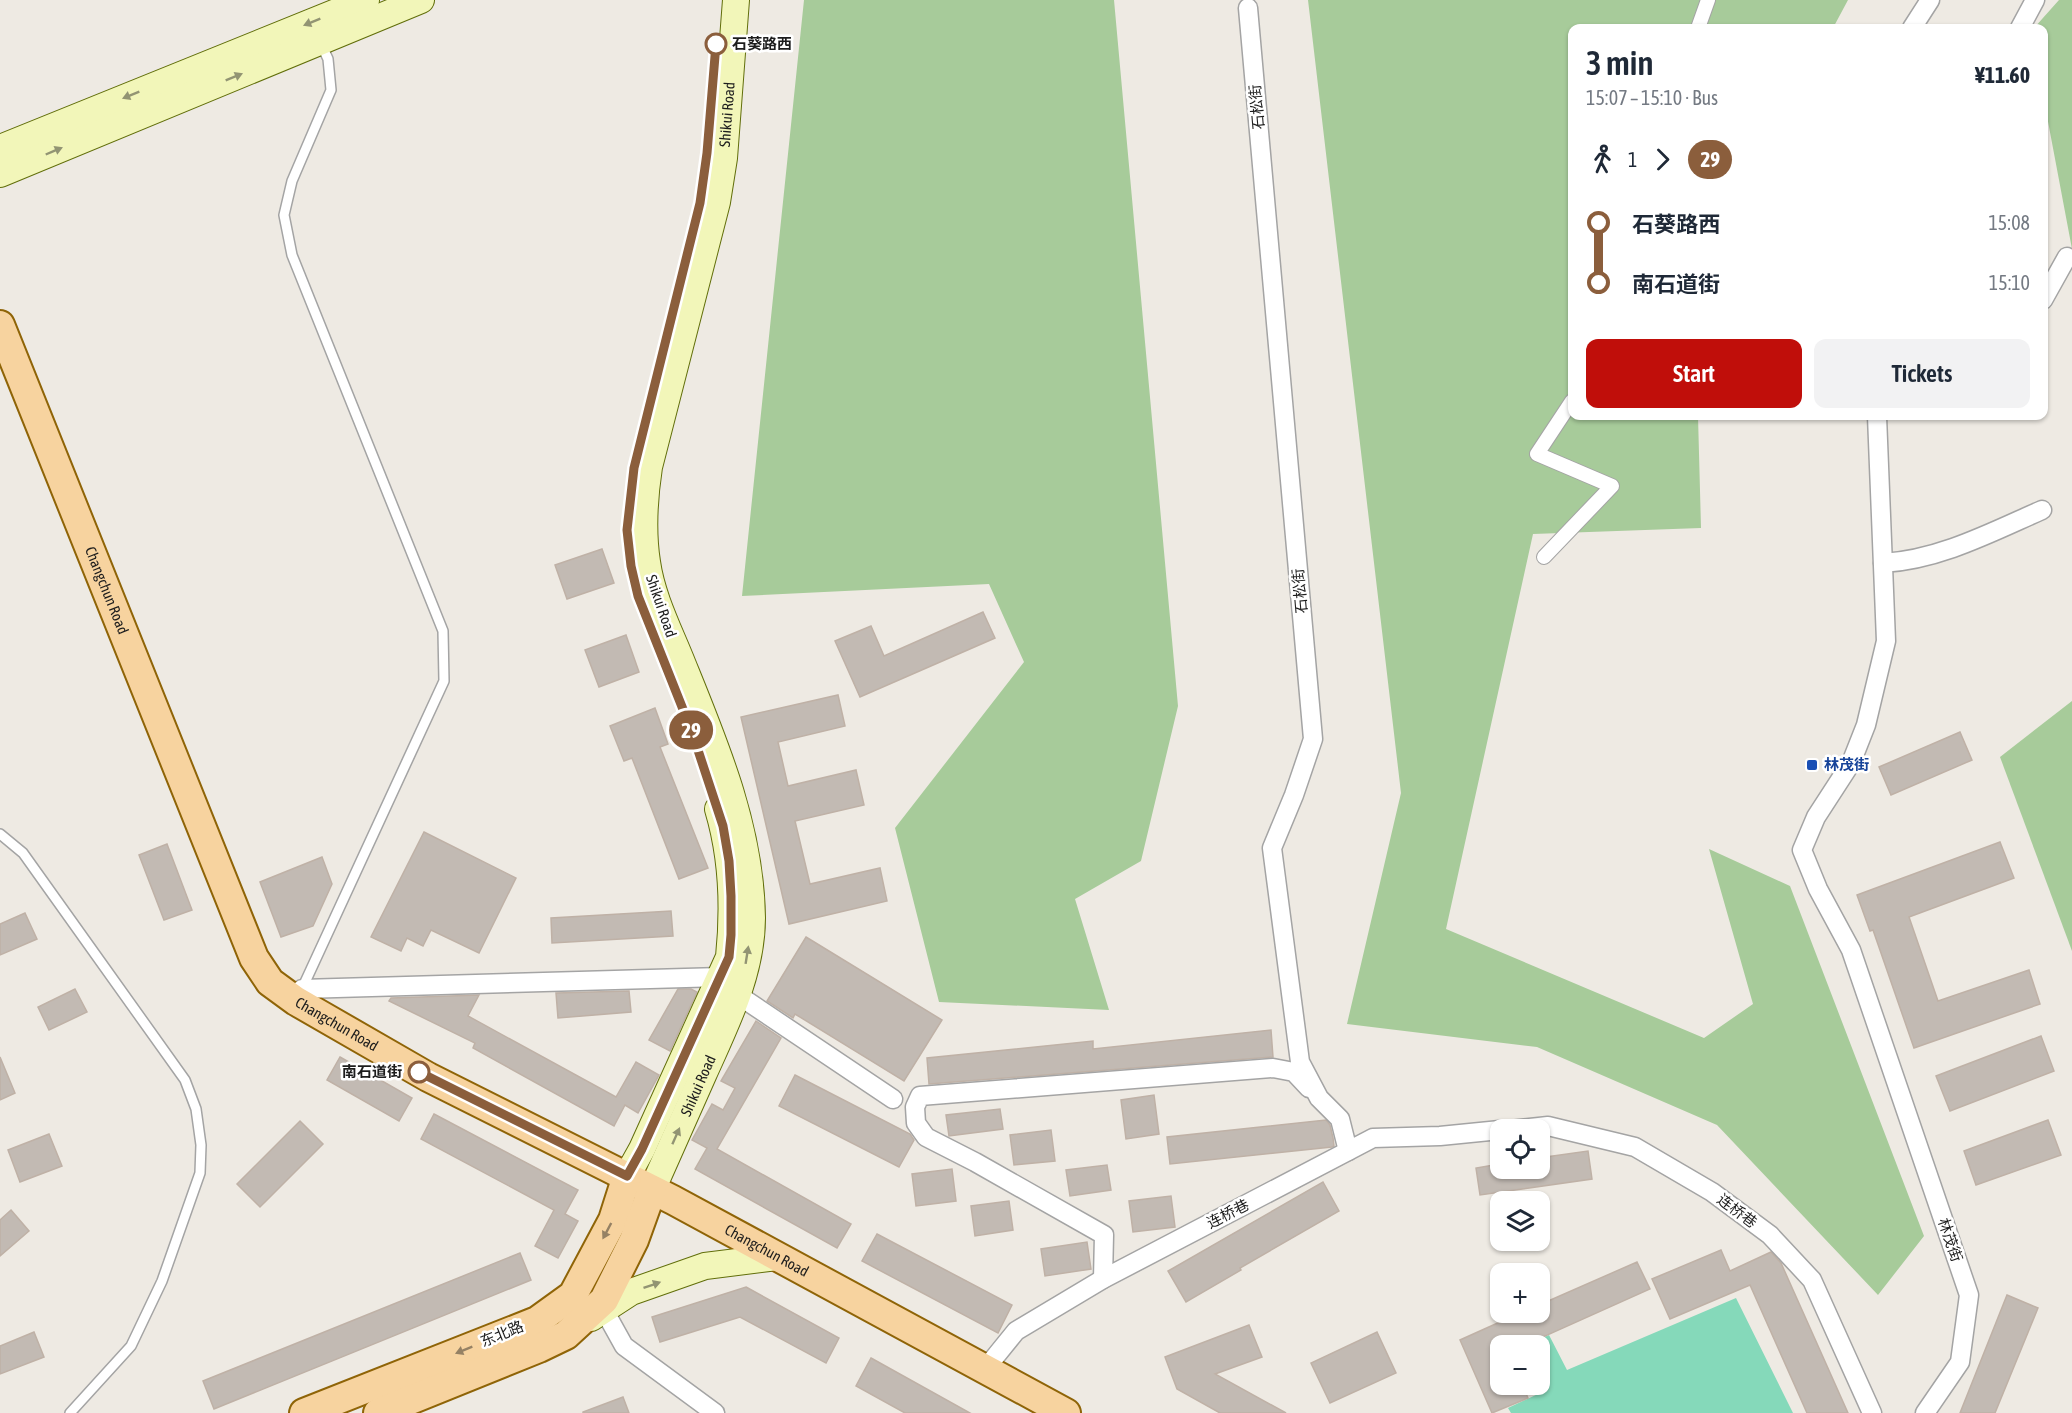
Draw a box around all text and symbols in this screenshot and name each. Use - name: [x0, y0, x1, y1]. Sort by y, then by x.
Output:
- one-way arrow: [302, 17, 320, 27]
- marker: 石葵路西: [705, 33, 727, 55]
- place label: 石葵路西: [732, 35, 792, 52]
- text: 3 min: [1586, 44, 1653, 82]
- text: ¥11.60: [1975, 62, 2030, 88]
- one-way arrow: [225, 72, 243, 81]
- street label: Shikui Road: [716, 81, 738, 148]
- street label: 石松街: [1246, 84, 1267, 130]
- text: 15:07 – 15:10 · Bus: [1586, 86, 1718, 109]
- one-way arrow: [122, 91, 140, 100]
- icon: walk: [1586, 143, 1619, 176]
- icon: forward: [1646, 143, 1679, 176]
- one-way arrow: [45, 146, 63, 155]
- text: 29: [1700, 147, 1720, 171]
- text: 1: [1628, 148, 1637, 171]
- text: 石葵路西: [1632, 211, 1720, 237]
- text: 15:08: [1988, 211, 2030, 234]
- text: 南石道街: [1632, 271, 1720, 297]
- text: 15:10: [1989, 271, 2030, 294]
- button: Start: [1586, 339, 1802, 408]
- button: Tickets: [1814, 339, 2030, 408]
- street label: Changchun Road: [82, 544, 132, 636]
- street label: 石松街: [1289, 568, 1310, 614]
- street label: Shikui Road: [643, 572, 680, 639]
- line badge: 29: [664, 710, 718, 750]
- text: 29: [681, 718, 701, 742]
- place label: 林茂街: [1824, 756, 1869, 773]
- marker: 林茂街: [1805, 758, 1819, 772]
- one-way arrow: [742, 946, 751, 965]
- street label: Changchun Road: [293, 993, 381, 1054]
- street label: Shikui Road: [677, 1052, 719, 1119]
- marker: 南石道街: [408, 1061, 430, 1083]
- place label: 南石道街: [342, 1063, 402, 1080]
- map controls: [1490, 1119, 1550, 1395]
- button: locate: [1490, 1119, 1550, 1179]
- one-way arrow: [671, 1127, 681, 1145]
- street label: 连桥巷: [1714, 1190, 1760, 1231]
- button: layers: [1490, 1191, 1550, 1251]
- street label: 连桥巷: [1204, 1196, 1252, 1231]
- street label: 林茂街: [1935, 1216, 1966, 1264]
- street label: Changchun Road: [722, 1221, 812, 1280]
- one-way arrow: [602, 1223, 612, 1240]
- button: +: [1490, 1263, 1550, 1323]
- one-way arrow: [643, 1279, 661, 1289]
- street label: 东北路: [478, 1317, 526, 1350]
- button: −: [1490, 1335, 1550, 1395]
- one-way arrow: [455, 1345, 473, 1355]

